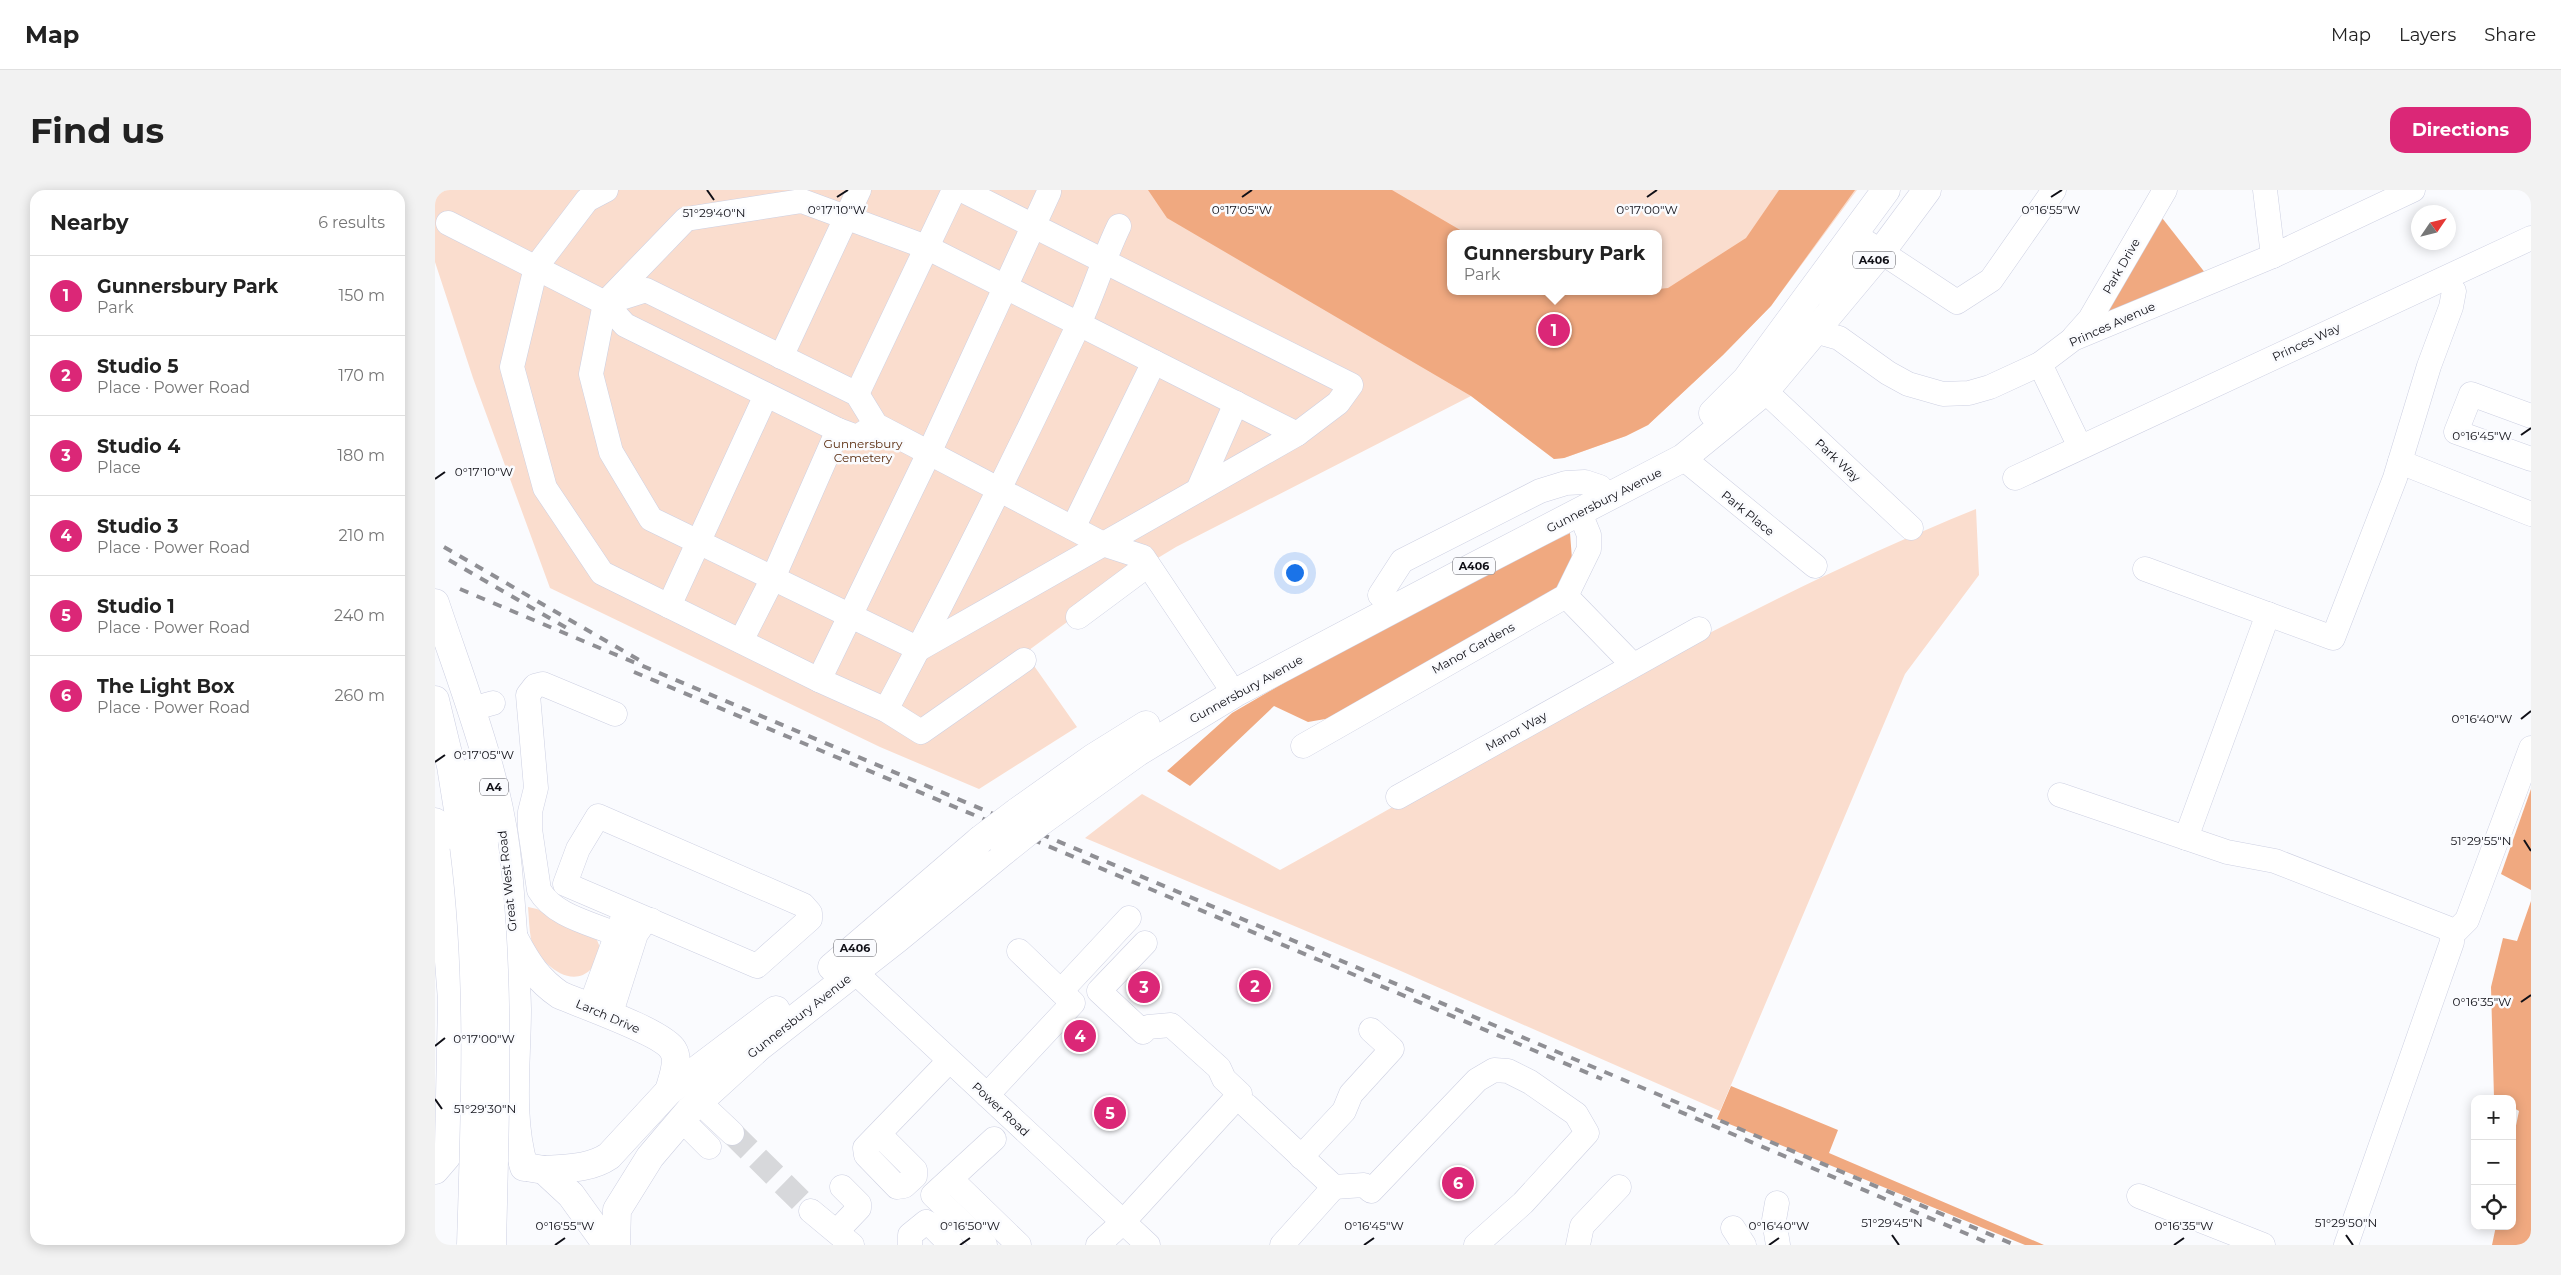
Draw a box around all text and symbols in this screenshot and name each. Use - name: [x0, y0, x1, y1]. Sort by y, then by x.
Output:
- text: Map: [25, 20, 79, 49]
- text: Map: [2331, 24, 2371, 46]
- text: Layers: [2399, 24, 2456, 46]
- text: Share: [2484, 24, 2536, 46]
- button: Directions: [2390, 107, 2531, 153]
- text: Find us: [30, 109, 164, 152]
- text: 0°17'10"W: [808, 202, 866, 217]
- text: 0°17'05"W: [1212, 202, 1272, 217]
- text: 0°17'00"W: [1616, 202, 1678, 217]
- text: 0°16'55"W: [2022, 202, 2080, 217]
- text: 51°29'40"N: [683, 205, 745, 220]
- north arrow: [2411, 205, 2456, 250]
- text: Nearby: [50, 210, 129, 235]
- text: 6 results: [318, 213, 385, 232]
- popup: [1447, 230, 1662, 295]
- street label: Park Drive: [2099, 235, 2143, 297]
- text: Gunnersbury Park: [1464, 242, 1645, 265]
- road number: A406: [1853, 252, 1895, 268]
- text: Park: [1464, 265, 1500, 284]
- text: Gunnersbury Park: [97, 275, 278, 298]
- text: 1: [63, 286, 69, 305]
- text: 150 m: [338, 286, 385, 305]
- text: Park: [97, 298, 134, 317]
- street label: Princes Avenue: [2067, 298, 2157, 350]
- pin: 1: [1538, 311, 1570, 349]
- street label: Princes Way: [2270, 319, 2343, 364]
- text: Studio 5: [97, 355, 178, 378]
- text: 2: [61, 366, 71, 385]
- text: 170 m: [338, 366, 385, 385]
- text: Place · Power Road: [97, 378, 250, 397]
- text: 0°16'45"W: [2452, 428, 2512, 443]
- text: Studio 4: [97, 435, 180, 458]
- street label: Park Way: [1812, 435, 1864, 485]
- park label: Gunnersbury Cemetery: [824, 436, 903, 465]
- text: 3: [61, 446, 71, 465]
- text: 180 m: [337, 446, 385, 465]
- text: Place: [97, 458, 141, 477]
- text: 0°17'10"W: [455, 464, 513, 479]
- street label: Gunnersbury Avenue: [1544, 464, 1664, 536]
- street label: Park Place: [1719, 487, 1777, 539]
- text: Studio 3: [97, 515, 178, 538]
- text: 4: [60, 526, 72, 545]
- text: 210 m: [338, 526, 385, 545]
- text: Place · Power Road: [97, 538, 250, 557]
- road number: A406: [1453, 558, 1495, 574]
- your location: [1282, 560, 1308, 586]
- text: Studio 1: [97, 595, 175, 618]
- text: 5: [61, 606, 71, 625]
- text: 240 m: [334, 606, 385, 625]
- text: Place · Power Road: [97, 618, 250, 637]
- street label: Manor Gardens: [1429, 619, 1517, 677]
- street label: Gunnersbury Avenue: [1187, 652, 1305, 726]
- text: The Light Box: [97, 675, 235, 698]
- text: 6: [61, 686, 71, 705]
- text: 260 m: [334, 686, 385, 705]
- text: Place · Power Road: [97, 698, 250, 717]
- street label: Manor Way: [1483, 708, 1550, 754]
- text: 0°16'40"W: [2452, 711, 2512, 726]
- text: 0°17'05"W: [454, 747, 514, 762]
- road number: A4: [480, 778, 508, 796]
- street label: Great West Road: [494, 830, 520, 932]
- text: 51°29'55"N: [2450, 833, 2512, 848]
- road number: A406: [834, 940, 876, 956]
- pin: 2: [1239, 967, 1271, 1005]
- pin: 3: [1128, 968, 1160, 1006]
- street label: Gunnersbury Avenue: [744, 971, 854, 1061]
- text: 0°16'35"W: [2453, 994, 2511, 1009]
- street label: Larch Drive: [574, 996, 642, 1036]
- pin: 4: [1064, 1017, 1096, 1055]
- text: 0°17'00"W: [453, 1031, 515, 1046]
- street label: Power Road: [969, 1079, 1033, 1139]
- pin: 5: [1094, 1094, 1126, 1132]
- map controls: [2471, 1095, 2516, 1230]
- button: +: [2471, 1095, 2516, 1140]
- text: 51°29'30"N: [454, 1101, 516, 1116]
- button: −: [2471, 1140, 2516, 1185]
- pin: 6: [1442, 1164, 1474, 1202]
- button: locate: [2471, 1185, 2516, 1230]
- text: 51°29'45"N: [1861, 1215, 1923, 1230]
- text: 51°29'50"N: [2315, 1215, 2377, 1230]
- text: 0°16'55"W: [536, 1218, 594, 1233]
- text: 0°16'50"W: [940, 1218, 1000, 1233]
- text: 0°16'45"W: [1344, 1218, 1404, 1233]
- text: 0°16'40"W: [1749, 1218, 1809, 1233]
- text: 0°16'35"W: [2155, 1218, 2213, 1233]

